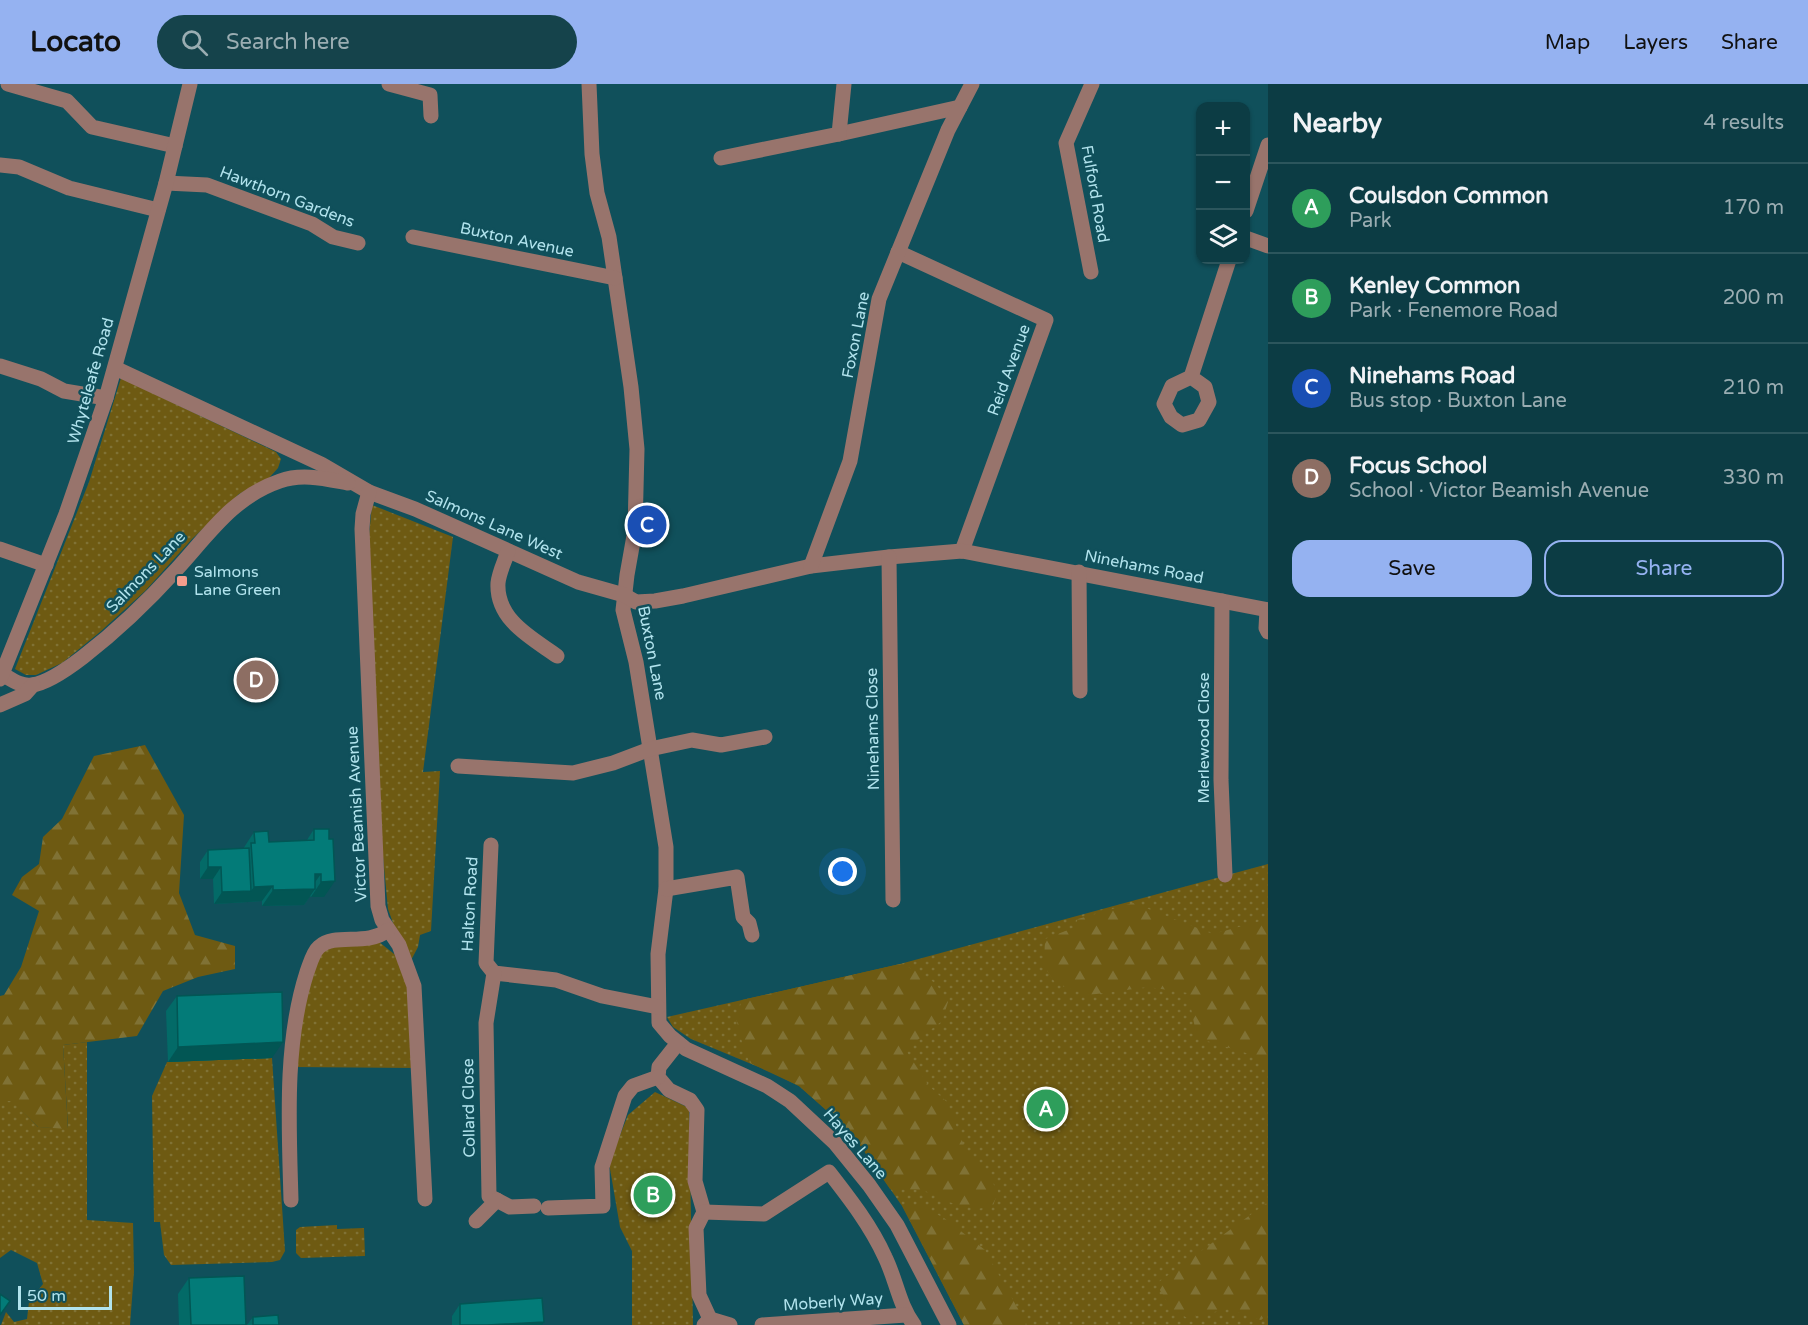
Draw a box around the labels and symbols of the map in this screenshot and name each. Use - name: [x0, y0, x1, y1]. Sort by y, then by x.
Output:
- street label: Fulford Road: [1077, 144, 1113, 244]
- street label: Hawthorn Gardens: [217, 162, 357, 232]
- street label: Buxton Avenue: [458, 218, 576, 262]
- street label: Foxon Lane: [838, 290, 874, 380]
- street label: Whyteleafe Road: [63, 315, 119, 447]
- street label: Reid Avenue: [983, 321, 1035, 419]
- street label: Salmons Lane West: [422, 486, 566, 564]
- pin: C: [628, 502, 666, 548]
- street label: Salmons Lane: [102, 527, 190, 617]
- street label: Ninehams Road: [1083, 546, 1205, 588]
- place label: Salmons Lane Green: [194, 562, 281, 600]
- marker: Salmons Lane Green: [175, 574, 189, 588]
- street label: Buxton Lane: [633, 604, 671, 702]
- pin: D: [236, 658, 276, 702]
- street label: Ninehams Close: [862, 668, 884, 790]
- street label: Merlewood Close: [1194, 672, 1214, 804]
- street label: Victor Beamish Avenue: [342, 726, 372, 902]
- street label: Halton Road: [458, 856, 482, 952]
- your location: [828, 857, 857, 886]
- street label: Collard Close: [458, 1058, 480, 1158]
- pin: A: [1026, 1086, 1066, 1132]
- street label: Hayes Lane: [819, 1104, 891, 1184]
- pin: B: [634, 1172, 672, 1218]
- scale bar: [18, 1283, 112, 1310]
- street label: Moberly Way: [782, 1289, 884, 1315]

